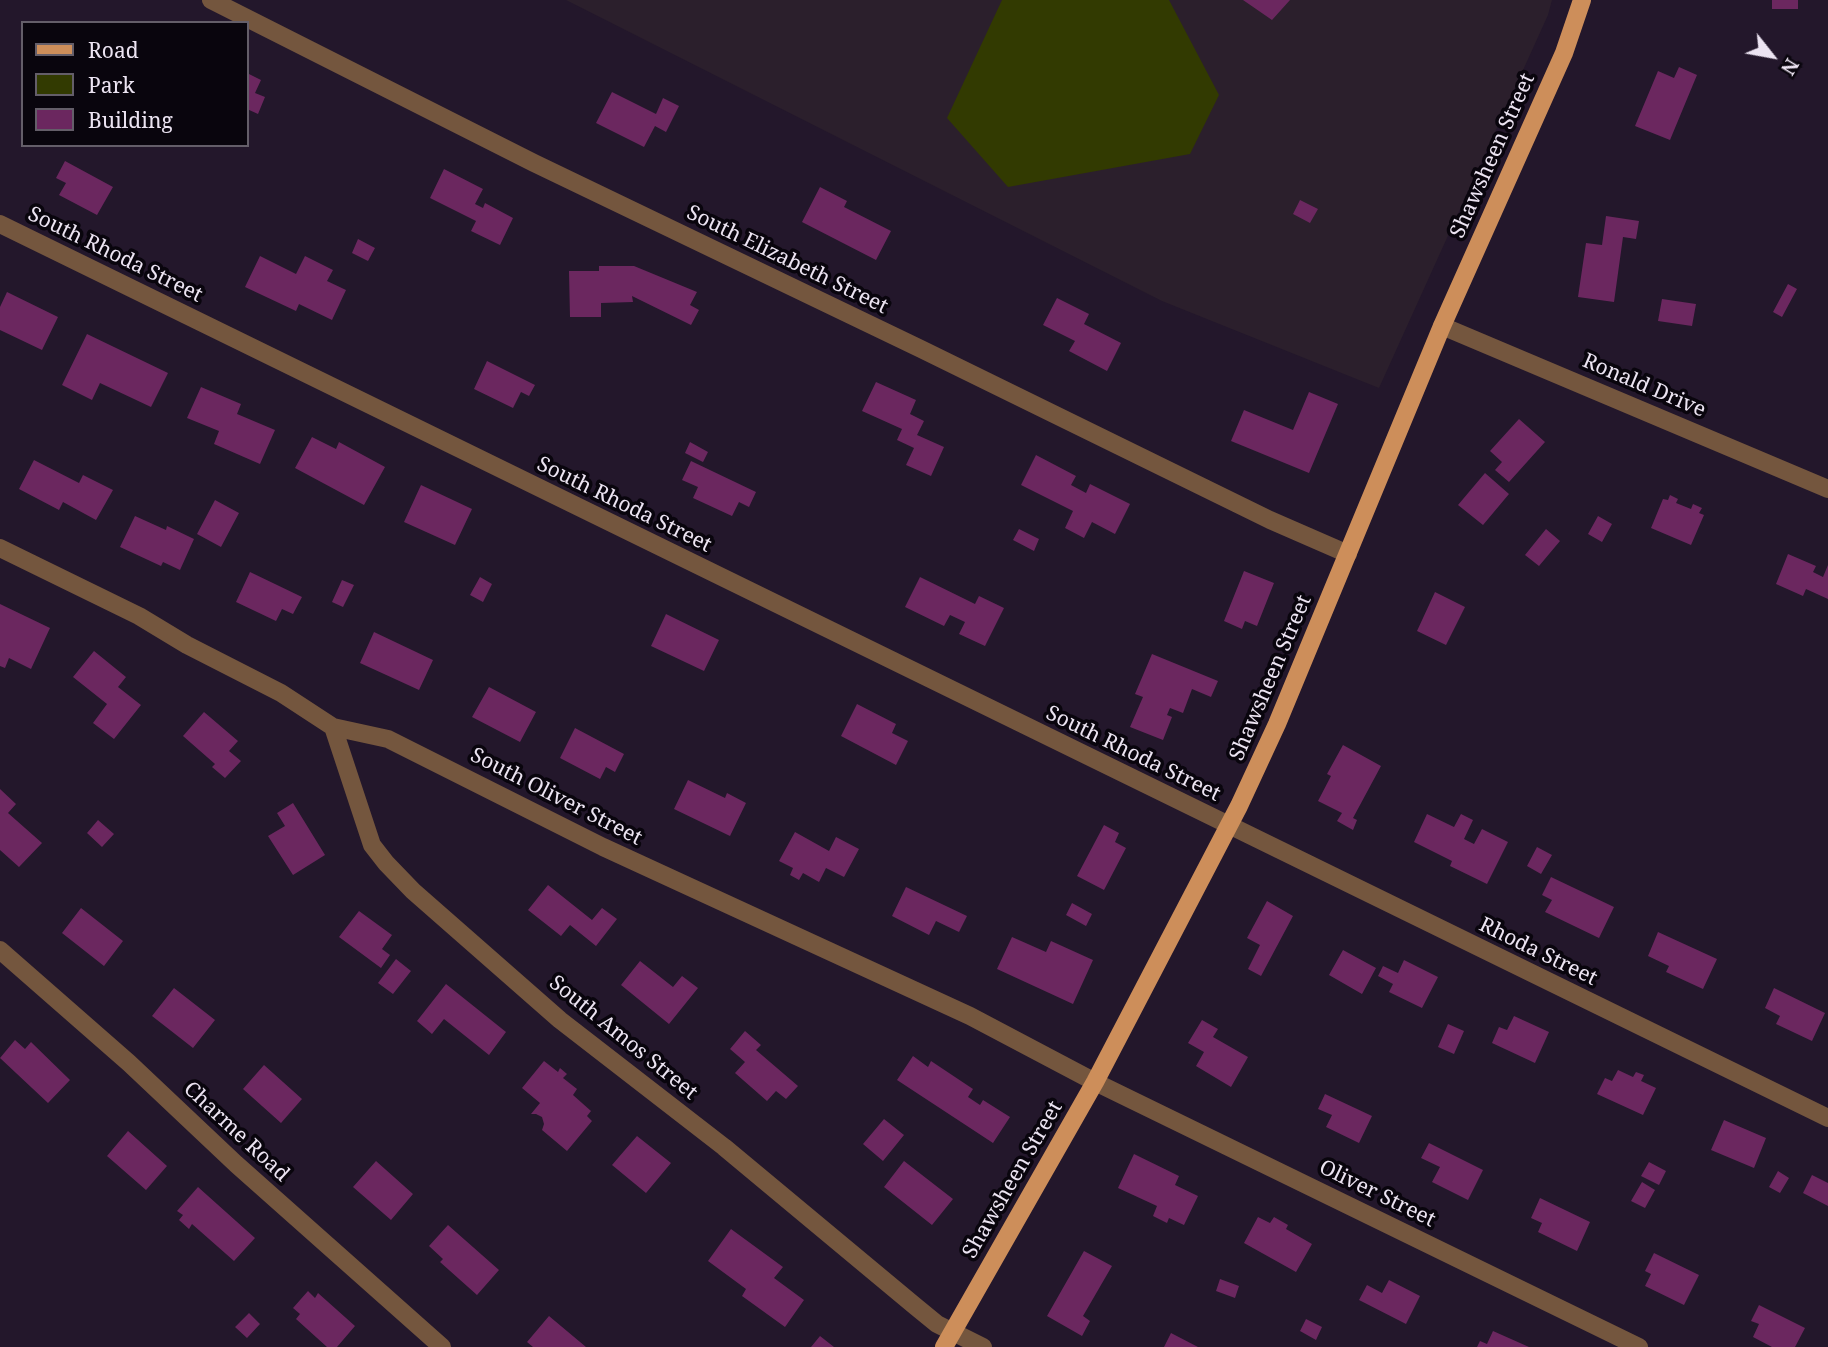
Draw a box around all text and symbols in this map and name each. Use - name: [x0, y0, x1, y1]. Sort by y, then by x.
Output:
- legend: [21, 21, 248, 147]
- north arrow: [1737, 21, 1807, 91]
- text: Road: [88, 36, 139, 64]
- text: N: [1775, 54, 1805, 80]
- street label: Shawsheen Street: [1445, 70, 1541, 242]
- text: Park: [88, 71, 135, 99]
- text: Building: [88, 106, 173, 134]
- street label: South Elizabeth Street: [682, 200, 892, 320]
- street label: South Rhoda Street: [24, 202, 206, 308]
- street label: Ronald Drive: [1579, 349, 1709, 423]
- street label: South Rhoda Street: [533, 452, 715, 558]
- street label: Shawsheen Street: [1225, 591, 1317, 765]
- street label: South Rhoda Street: [1042, 701, 1224, 807]
- street label: South Oliver Street: [466, 743, 646, 851]
- street label: Rhoda Street: [1475, 913, 1601, 991]
- street label: South Amos Street: [544, 971, 702, 1105]
- street label: Charme Road: [178, 1077, 294, 1187]
- street label: Shawsheen Street: [958, 1097, 1068, 1263]
- street label: Oliver Street: [1315, 1155, 1439, 1233]

